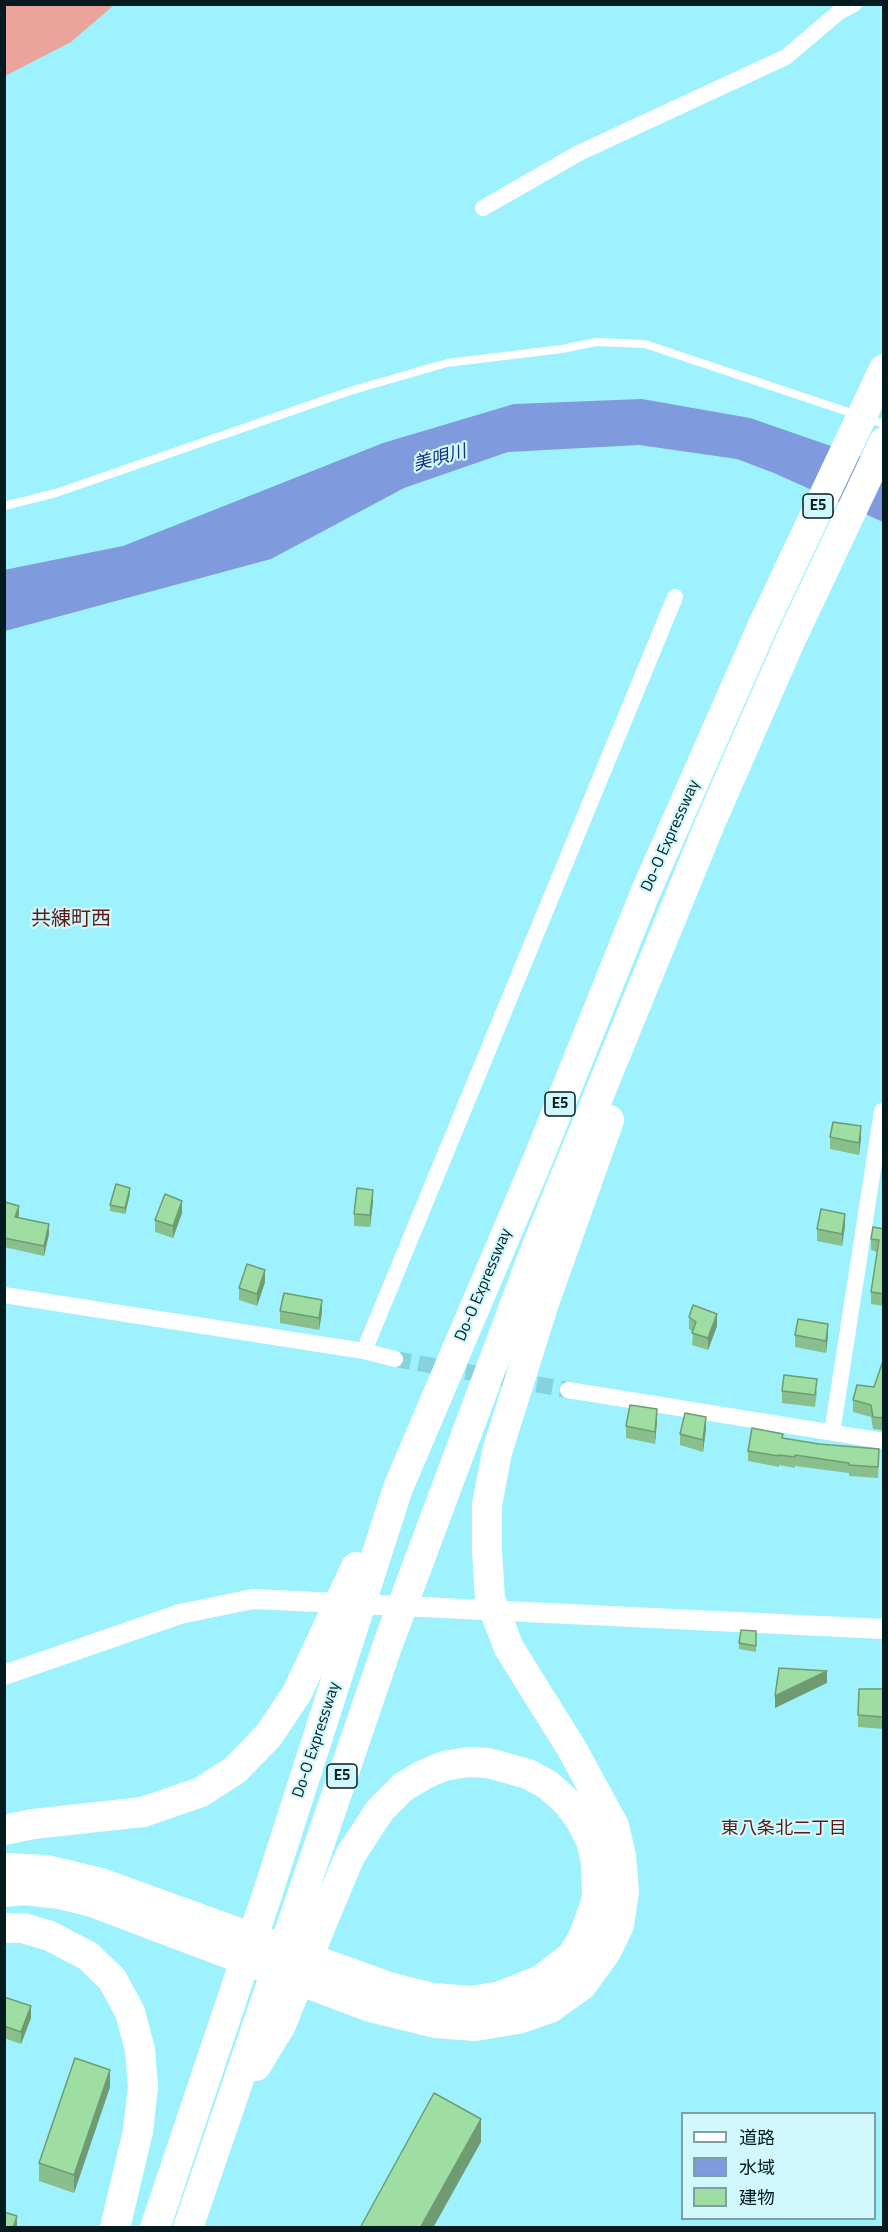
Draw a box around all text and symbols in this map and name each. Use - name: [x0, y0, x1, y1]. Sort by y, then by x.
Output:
- water label: 美唄川: [411, 442, 469, 476]
- road number: E5: [803, 494, 833, 518]
- street label: Do-O Expressway: [638, 777, 704, 895]
- district label: 共練町西: [31, 908, 111, 932]
- road number: E5: [545, 1092, 575, 1116]
- street label: Do-O Expressway: [452, 1226, 516, 1344]
- street label: Do-O Expressway: [289, 1680, 345, 1800]
- road number: E5: [327, 1764, 357, 1788]
- district label: 東八条北二丁目: [721, 1819, 847, 1841]
- legend: [681, 2112, 876, 2220]
- text: 道路: [739, 2124, 775, 2151]
- text: 水域: [739, 2154, 775, 2181]
- text: 建物: [739, 2184, 775, 2211]

